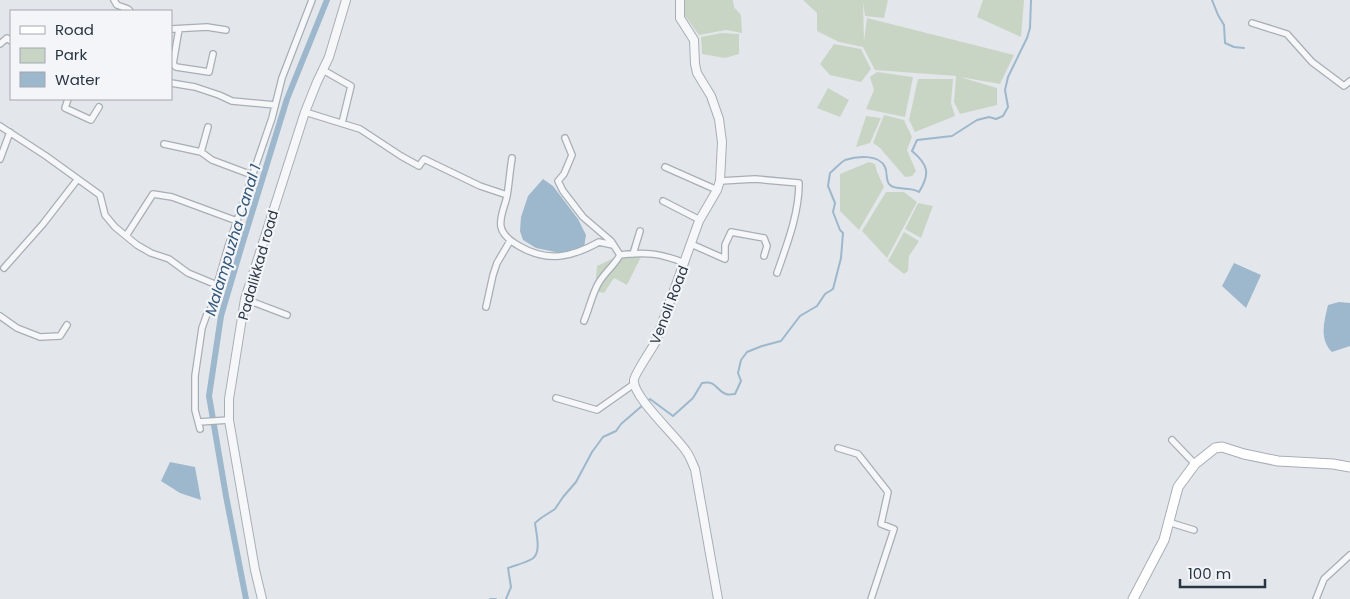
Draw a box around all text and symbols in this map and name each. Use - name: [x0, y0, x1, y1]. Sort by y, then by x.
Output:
- legend: [10, 10, 172, 100]
- text: Road: [55, 19, 94, 40]
- text: Park: [55, 44, 87, 65]
- text: Water: [55, 69, 101, 90]
- water label: Malampuzha Canal 1: [199, 161, 266, 318]
- street label: Padalikkad road: [233, 208, 283, 322]
- street label: Venoli Road: [645, 263, 693, 347]
- scale bar: [1180, 556, 1265, 588]
- text: 100 m: [1188, 563, 1231, 584]

